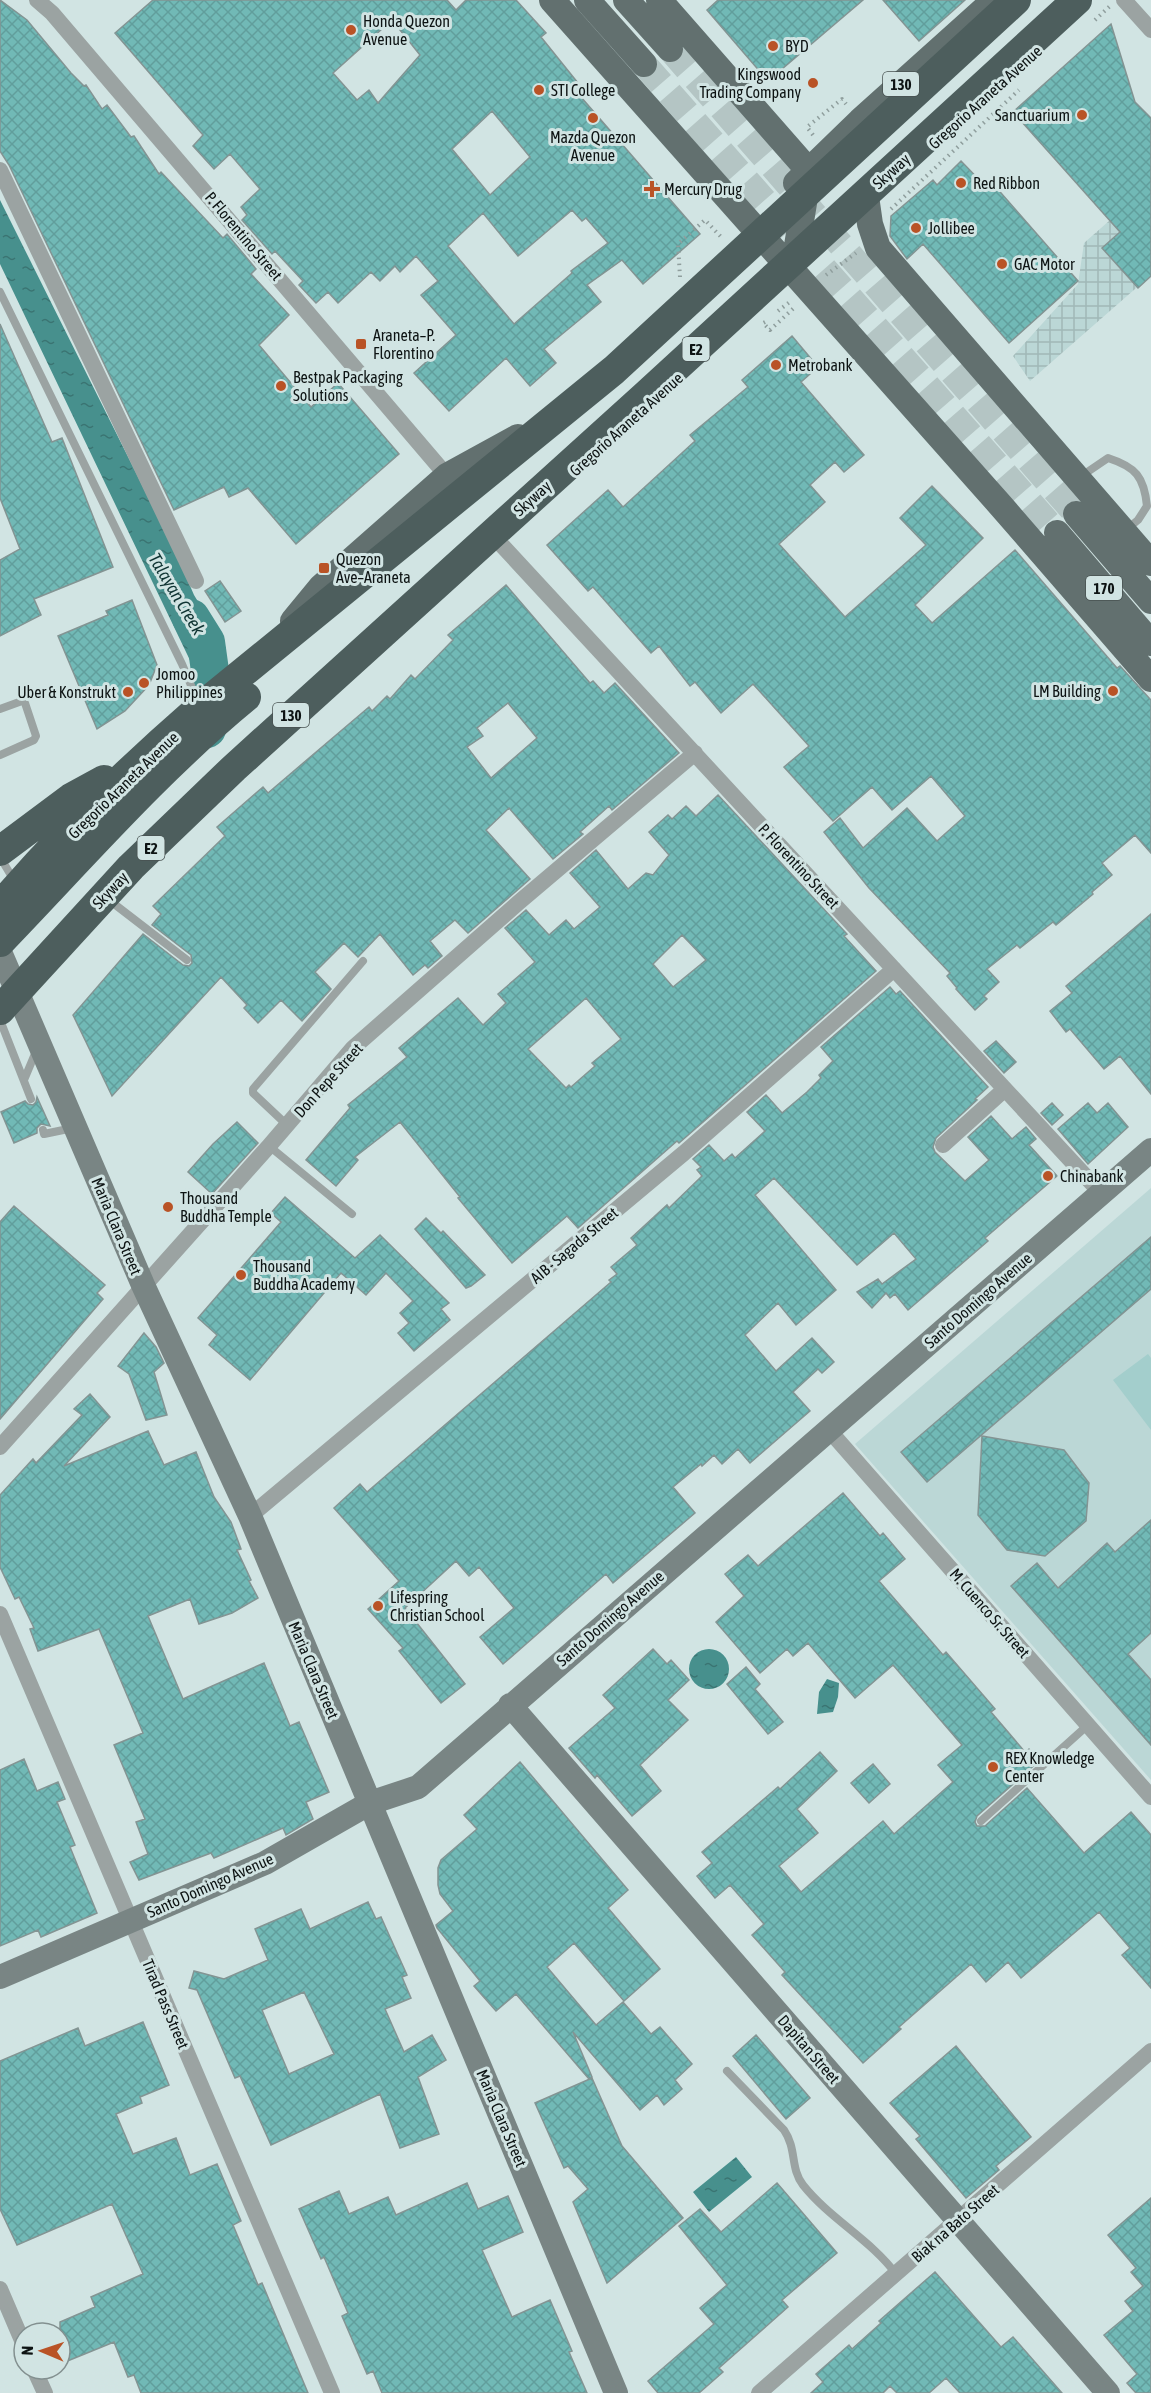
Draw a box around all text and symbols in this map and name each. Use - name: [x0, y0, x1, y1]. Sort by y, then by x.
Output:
- place label: Honda Quezon Avenue: [363, 12, 450, 48]
- marker: Honda Quezon Avenue: [344, 23, 358, 37]
- place label: BYD: [785, 37, 809, 55]
- marker: BYD: [766, 39, 780, 53]
- street label: Gregorio Araneta Avenue: [925, 42, 1046, 153]
- place label: Kingswood Trading Company: [699, 65, 801, 102]
- road number: 130: [883, 72, 919, 96]
- marker: Kingswood Trading Company: [806, 76, 820, 90]
- place label: STI College: [551, 81, 615, 100]
- marker: STI College: [532, 83, 546, 97]
- place label: Sanctuarium: [995, 106, 1070, 124]
- marker: Sanctuarium: [1075, 108, 1089, 122]
- marker: Mazda Quezon Avenue: [586, 111, 600, 125]
- place label: Mazda Quezon Avenue: [550, 128, 636, 164]
- street label: Skyway: [869, 149, 914, 193]
- place label: Red Ribbon: [973, 174, 1040, 192]
- marker: Red Ribbon: [954, 176, 968, 190]
- place label: Mercury Drug: [664, 180, 742, 199]
- marker: Mercury Drug: [645, 182, 659, 196]
- street label: P. Florentino Street: [202, 188, 286, 284]
- place label: Jollibee: [928, 219, 975, 237]
- marker: Jollibee: [909, 221, 923, 235]
- place label: GAC Motor: [1014, 255, 1075, 273]
- marker: GAC Motor: [995, 257, 1009, 271]
- place label: Araneta–P. Florentino: [373, 326, 435, 362]
- marker: Araneta–P. Florentino: [354, 337, 368, 351]
- road number: E2: [682, 337, 710, 361]
- place label: Metrobank: [788, 356, 853, 374]
- marker: Metrobank: [769, 358, 783, 372]
- place label: Bestpak Packaging Solutions: [293, 368, 403, 404]
- street label: Gregorio Araneta Avenue: [566, 369, 687, 480]
- marker: Bestpak Packaging Solutions: [274, 379, 288, 393]
- street label: Skyway: [510, 476, 555, 520]
- water label: Talayan Creek: [144, 549, 210, 640]
- place label: Quezon Ave–Araneta: [336, 550, 411, 586]
- marker: Quezon Ave–Araneta: [317, 561, 331, 575]
- road number: 170: [1086, 576, 1122, 600]
- place label: Jomoo Philippines: [156, 665, 223, 702]
- marker: Jomoo Philippines: [137, 676, 151, 690]
- place label: LM Building: [1033, 682, 1101, 701]
- place label: Uber & Konstrukt: [17, 683, 116, 701]
- marker: LM Building: [1106, 684, 1120, 698]
- marker: Uber & Konstrukt: [121, 685, 135, 699]
- road number: 130: [273, 703, 309, 727]
- street label: Gregorio Araneta Avenue: [64, 728, 182, 843]
- street label: P. Florentino Street: [755, 820, 843, 913]
- road number: E2: [138, 836, 164, 860]
- street label: Skyway: [88, 868, 133, 913]
- street label: Don Pepe Street: [290, 1039, 367, 1121]
- place label: Chinabank: [1060, 1167, 1124, 1185]
- marker: Chinabank: [1041, 1169, 1055, 1183]
- street label: Maria Clara Street: [88, 1175, 146, 1278]
- place label: Thousand Buddha Temple: [180, 1189, 272, 1226]
- marker: Thousand Buddha Temple: [161, 1200, 175, 1214]
- street label: AIB - Sagada Street: [527, 1203, 622, 1287]
- street label: Santo Domingo Avenue: [921, 1249, 1036, 1352]
- place label: Thousand Buddha Academy: [253, 1257, 355, 1294]
- marker: Thousand Buddha Academy: [234, 1268, 248, 1282]
- street label: M. Cuenco Sr. Street: [946, 1565, 1034, 1662]
- street label: Santo Domingo Avenue: [553, 1567, 668, 1670]
- place label: Lifespring Christian School: [390, 1588, 485, 1624]
- marker: Lifespring Christian School: [371, 1599, 385, 1613]
- street label: Maria Clara Street: [285, 1619, 343, 1722]
- place label: REX Knowledge Center: [1005, 1749, 1094, 1785]
- marker: REX Knowledge Center: [986, 1760, 1000, 1774]
- street label: Santo Domingo Avenue: [144, 1849, 276, 1922]
- street label: Tirad Pass Street: [139, 1957, 193, 2052]
- street label: Dapitan Street: [774, 2011, 844, 2088]
- street label: Maria Clara Street: [473, 2067, 531, 2170]
- street label: Biak na Bato Street: [908, 2180, 1003, 2266]
- north arrow: [12, 2321, 72, 2381]
- text: N: [18, 2345, 36, 2356]

